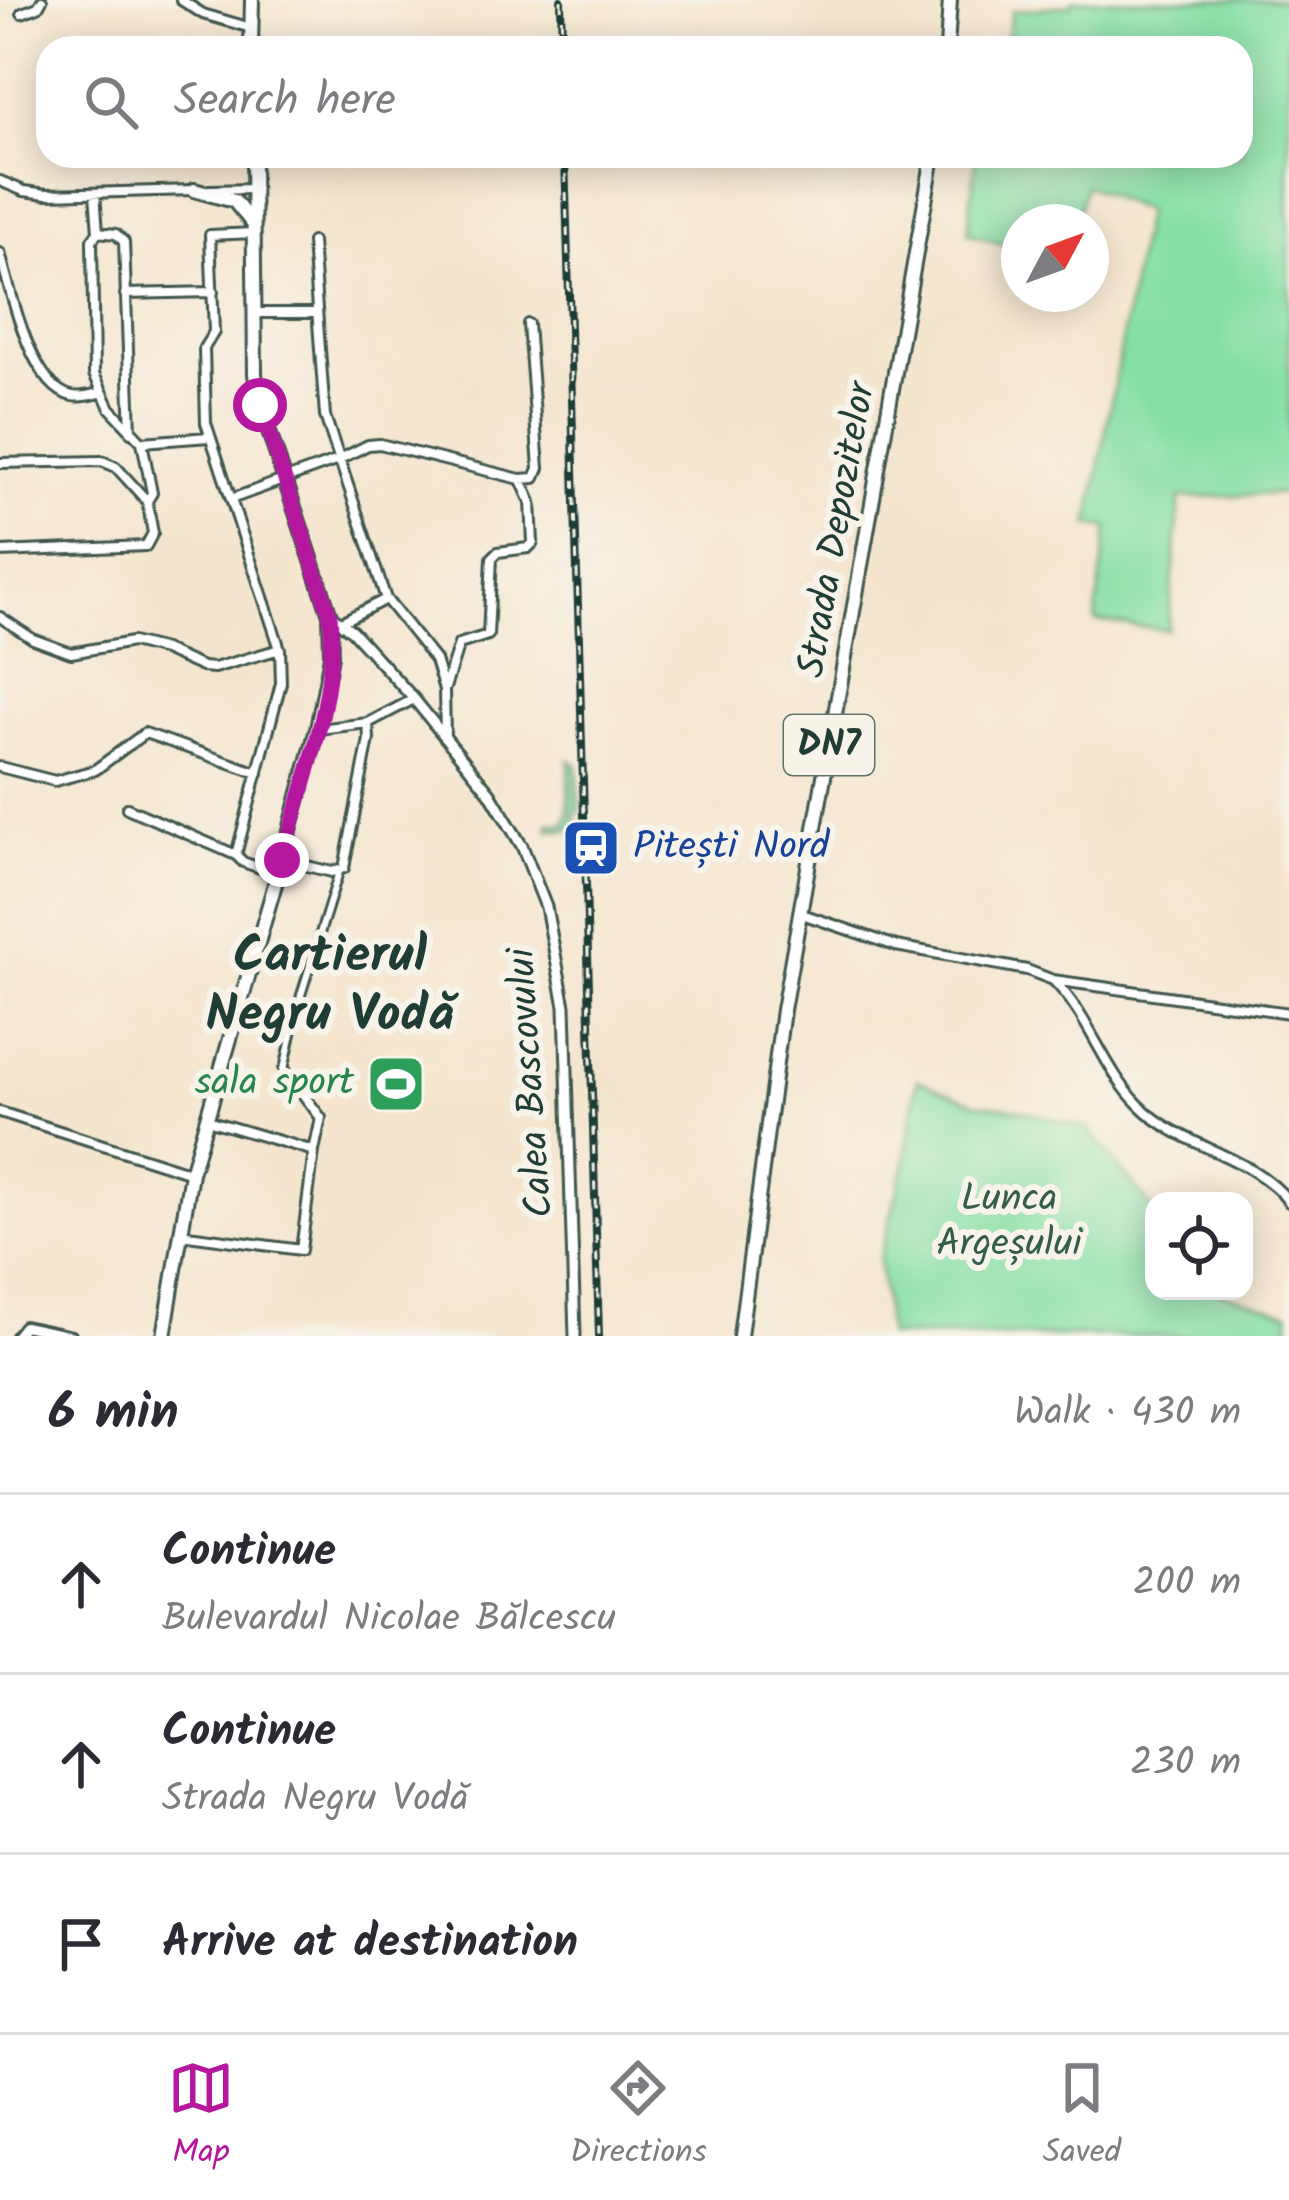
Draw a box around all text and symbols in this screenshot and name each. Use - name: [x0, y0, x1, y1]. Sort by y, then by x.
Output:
- search box: [36, 36, 1253, 168]
- text: Search here: [174, 66, 396, 138]
- icon: search: [78, 69, 144, 135]
- north arrow: [1001, 204, 1109, 312]
- street label: Strada Depozitelor: [782, 376, 895, 682]
- route start: [233, 378, 287, 432]
- road number: DN7: [784, 715, 874, 775]
- station icon: Pitești Nord: [560, 817, 622, 879]
- place label: Pitești Nord: [633, 817, 831, 879]
- route end: [255, 833, 309, 887]
- district label: Cartierul Negru Vodă: [206, 917, 459, 1057]
- street label: Calea Bascovului: [492, 944, 572, 1220]
- place label: sala sport: [195, 1053, 355, 1115]
- sports icon: sala sport: [365, 1053, 427, 1115]
- park label: Lunca Argeșului: [936, 1169, 1084, 1276]
- map controls: [1145, 1192, 1253, 1300]
- button: locate: [1145, 1192, 1253, 1300]
- text: 6 min: [48, 1374, 179, 1455]
- text: Walk · 430 m: [1014, 1383, 1241, 1445]
- text: Continue: [162, 1517, 336, 1589]
- icon: ahead: [48, 1551, 114, 1617]
- text: 200 m: [1133, 1553, 1241, 1615]
- text: Bulevardul Nicolae Bălcescu: [162, 1589, 616, 1651]
- text: Continue: [162, 1697, 336, 1769]
- icon: ahead: [48, 1731, 114, 1797]
- text: 230 m: [1130, 1733, 1241, 1795]
- text: Strada Negru Vodă: [162, 1769, 468, 1831]
- text: Arrive at destination: [162, 1908, 578, 1980]
- icon: arrive: [48, 1911, 114, 1977]
- tab: Map: [168, 2055, 234, 2180]
- tab: Directions: [570, 2055, 707, 2180]
- tab: Saved: [1043, 2055, 1121, 2180]

